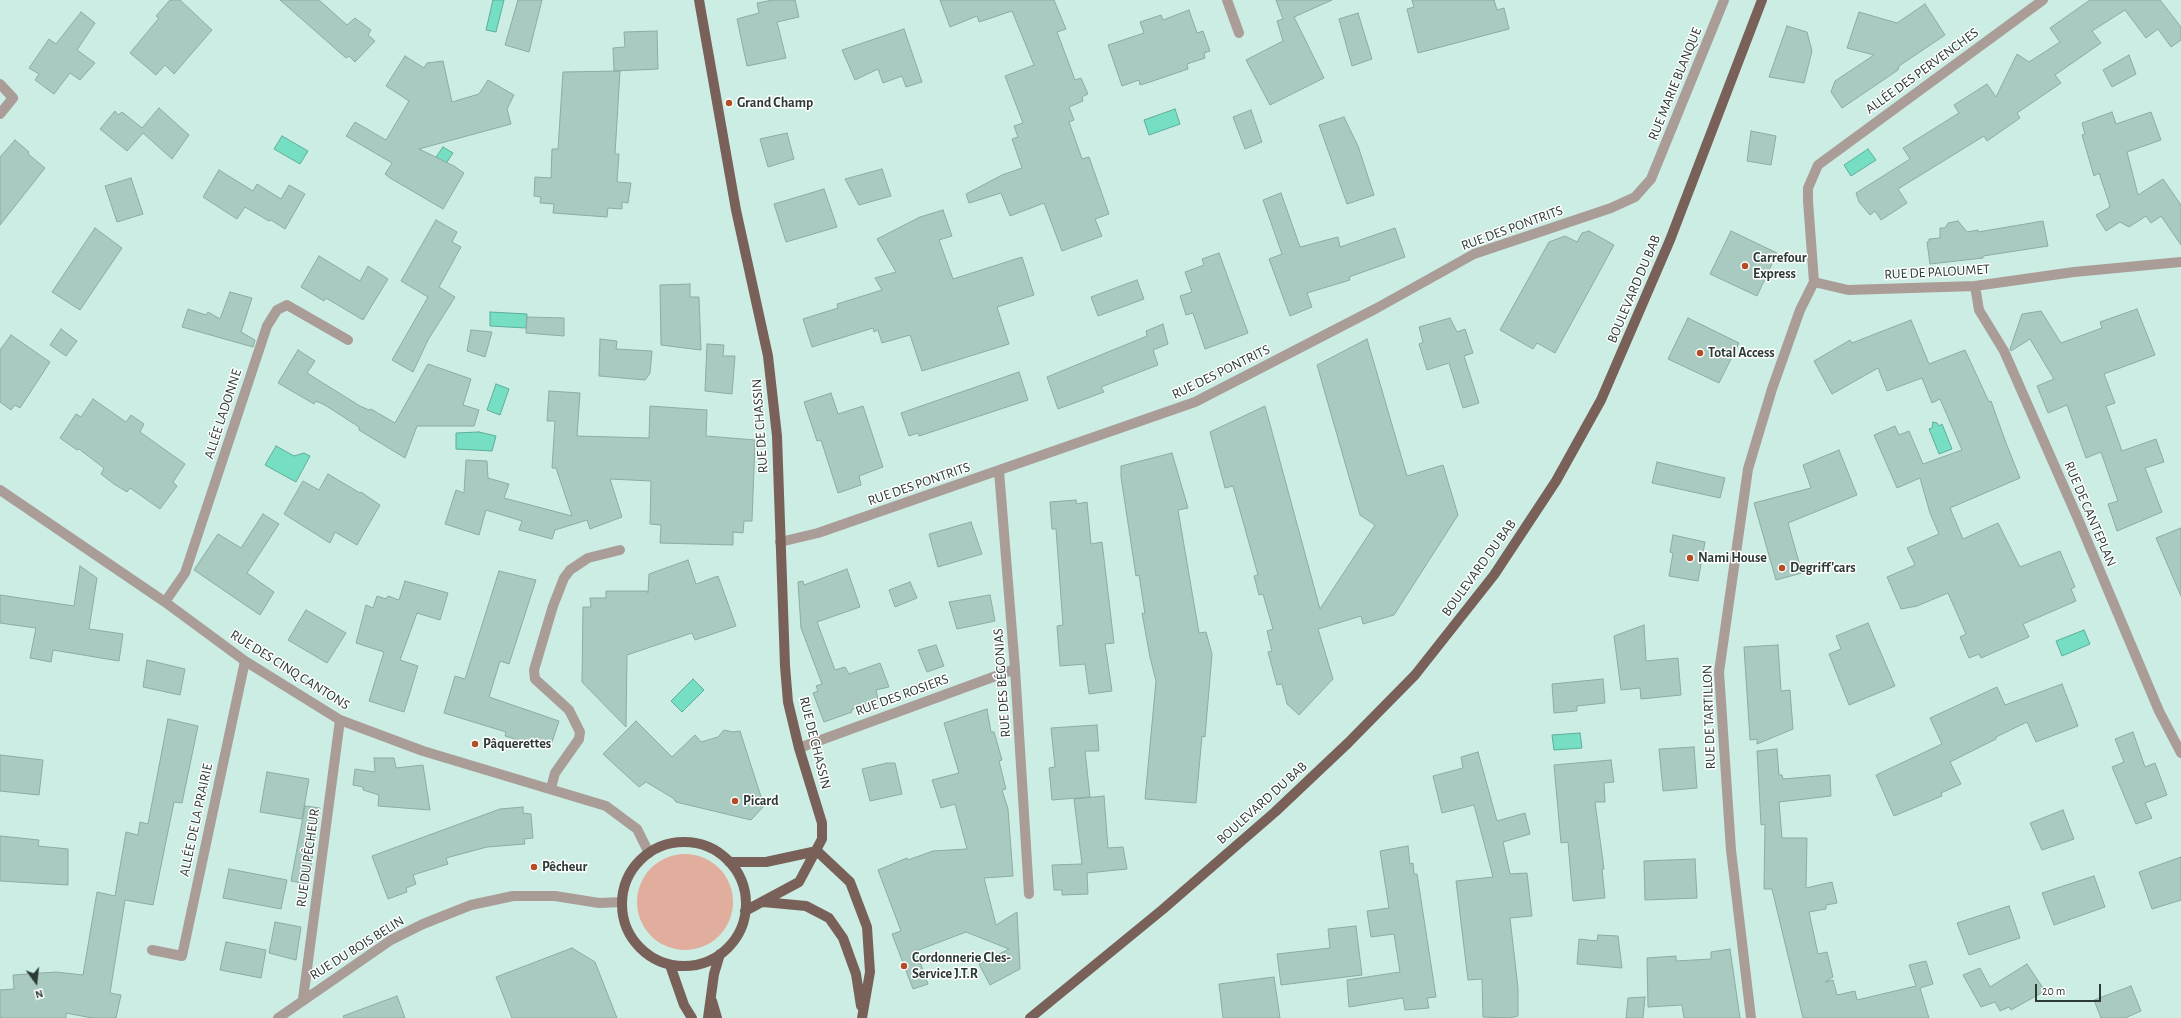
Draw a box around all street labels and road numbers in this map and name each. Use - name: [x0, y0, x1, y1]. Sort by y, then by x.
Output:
- street label: ALLÉE DES PERVENCHES: [1862, 24, 1982, 118]
- street label: RUE MARIE BLANQUE: [1645, 25, 1705, 143]
- street label: RUE DES PONTRITS: [1459, 202, 1565, 254]
- street label: BOULEVARD DU BAB: [1604, 232, 1664, 346]
- street label: RUE DE PALOUMET: [1884, 261, 1990, 283]
- street label: RUE DES PONTRITS: [1169, 341, 1273, 403]
- street label: ALLÉE LADONNE: [201, 367, 245, 461]
- street label: RUE DE CHASSIN: [748, 378, 772, 474]
- street label: RUE DES PONTRITS: [866, 459, 972, 509]
- street label: RUE DE CANTEPLAN: [2060, 459, 2120, 569]
- street label: BOULEVARD DU BAB: [1438, 516, 1520, 620]
- street label: RUE DES CINQ CANTONS: [227, 626, 353, 714]
- street label: RUE DES BÉGONIAS: [990, 628, 1014, 738]
- street label: RUE DE TARTILLON: [1699, 664, 1719, 770]
- street label: RUE DES ROSIERS: [853, 670, 951, 720]
- street label: RUE DE CHASSIN: [795, 695, 835, 791]
- street label: BOULEVARD DU BAB: [1213, 758, 1311, 848]
- street label: ALLÉE DE LA PRAIRIE: [176, 762, 216, 878]
- street label: RUE DU PÊCHEUR: [293, 808, 323, 908]
- street label: RUE DU BOIS BELIN: [307, 912, 407, 984]

